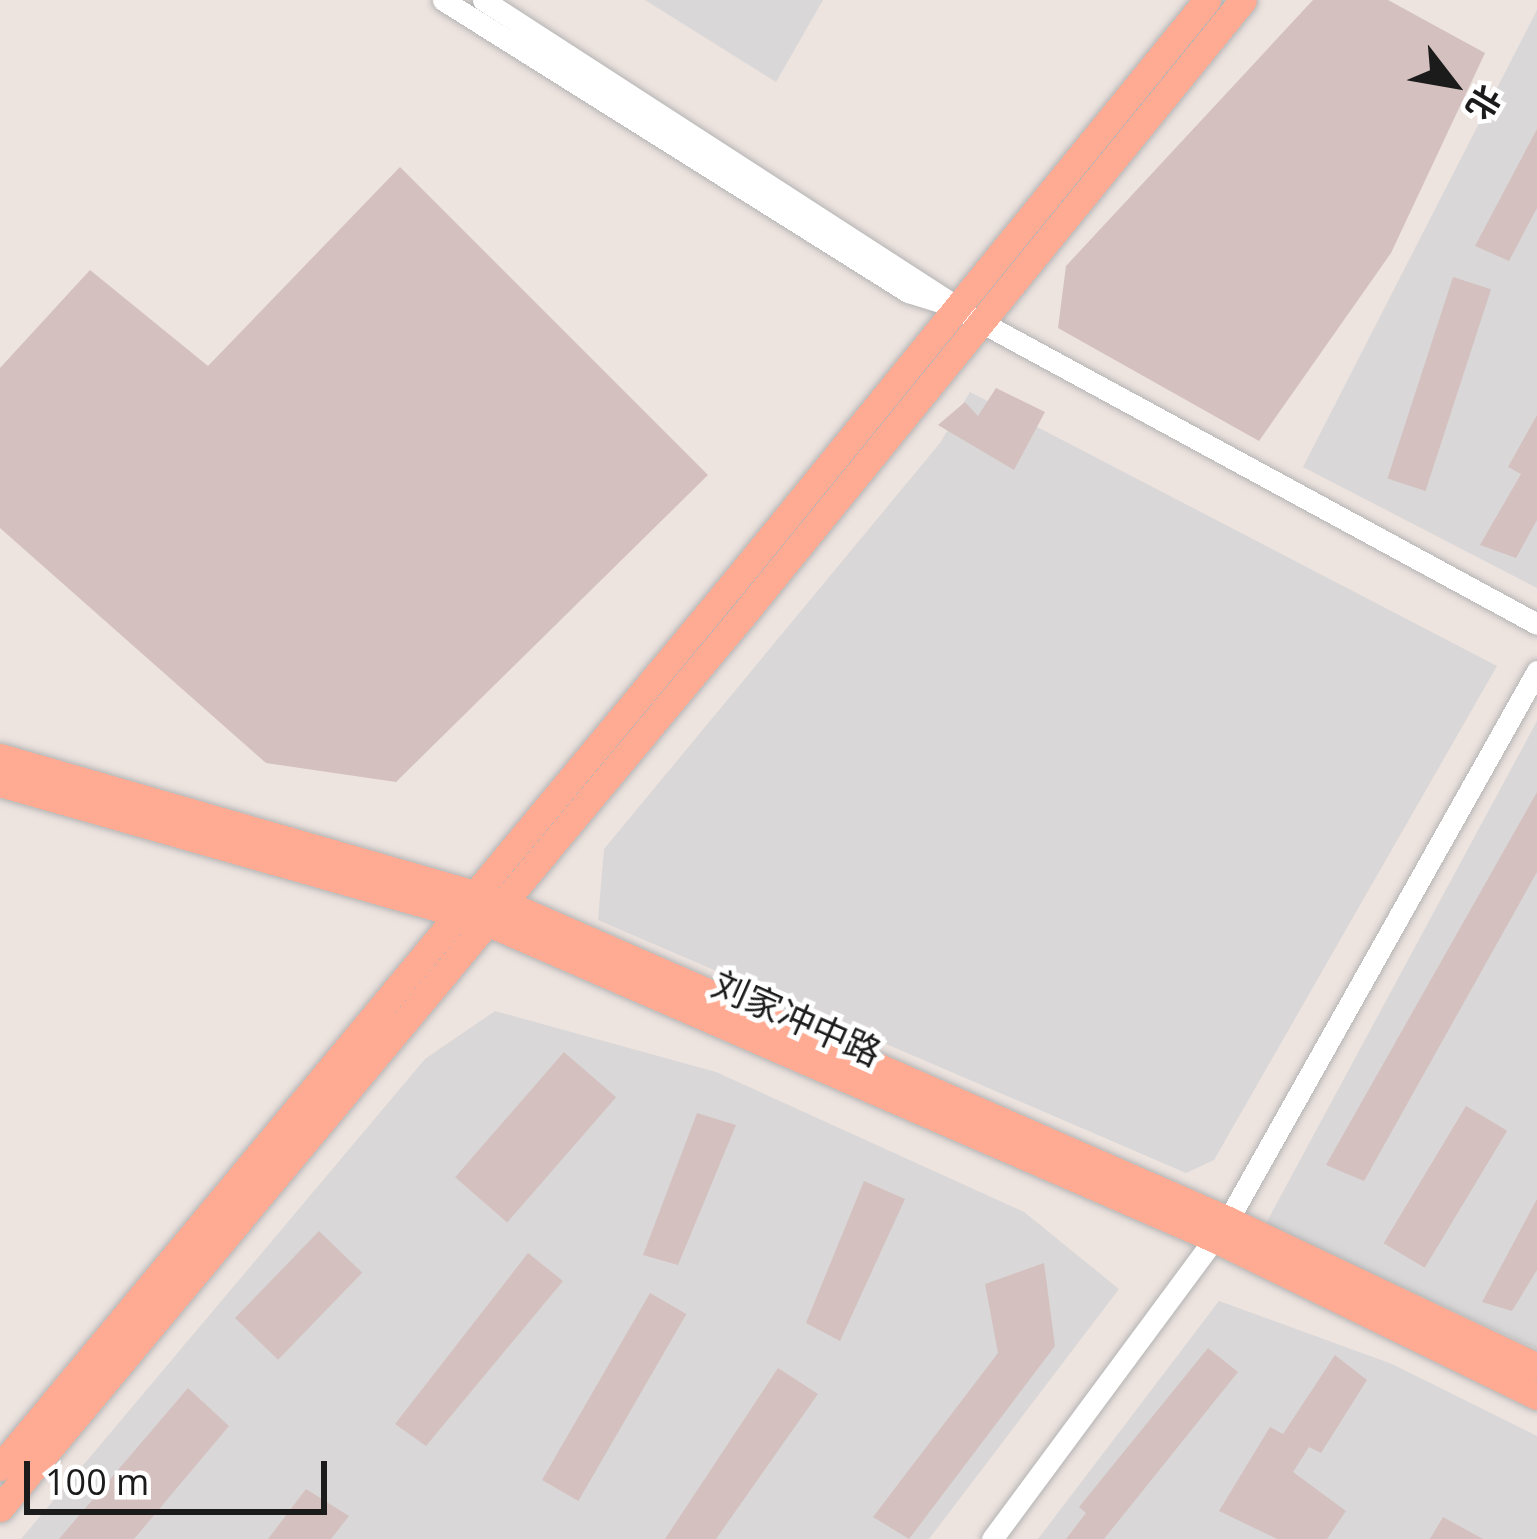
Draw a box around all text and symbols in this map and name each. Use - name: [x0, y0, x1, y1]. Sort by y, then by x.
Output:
- north arrow: [1393, 24, 1513, 144]
- text: 北: [1457, 77, 1512, 129]
- street label: 刘家冲中路: [706, 962, 888, 1074]
- scale bar: [30, 1437, 333, 1511]
- text: 100 m: [45, 1457, 149, 1506]

